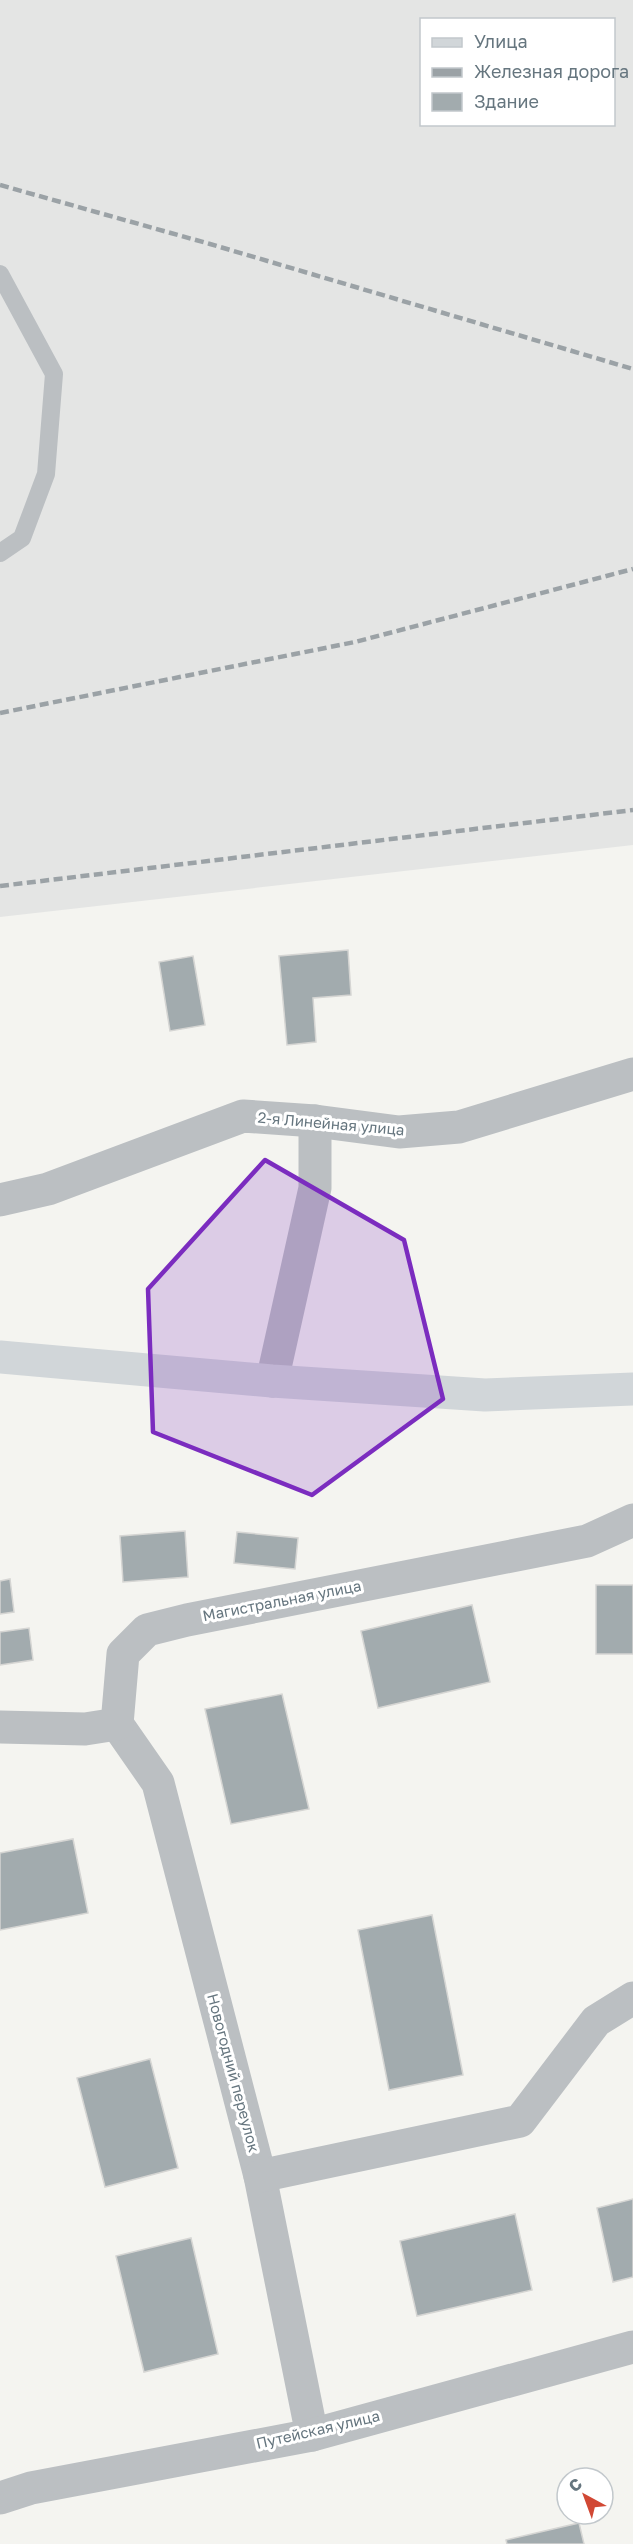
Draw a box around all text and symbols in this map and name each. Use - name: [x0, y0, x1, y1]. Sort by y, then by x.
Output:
- legend: [420, 18, 615, 126]
- text: Улица: [474, 30, 528, 52]
- text: Железная дорога: [474, 60, 629, 82]
- text: Здание: [474, 90, 539, 112]
- street label: 2-я Линейная улица: [257, 1108, 405, 1138]
- street label: Магистральная улица: [201, 1576, 363, 1624]
- street label: Новогодний переулок: [204, 1991, 264, 2154]
- street label: Путейская улица: [254, 2406, 381, 2452]
- north arrow: [555, 2466, 615, 2526]
- text: С: [564, 2473, 586, 2496]

